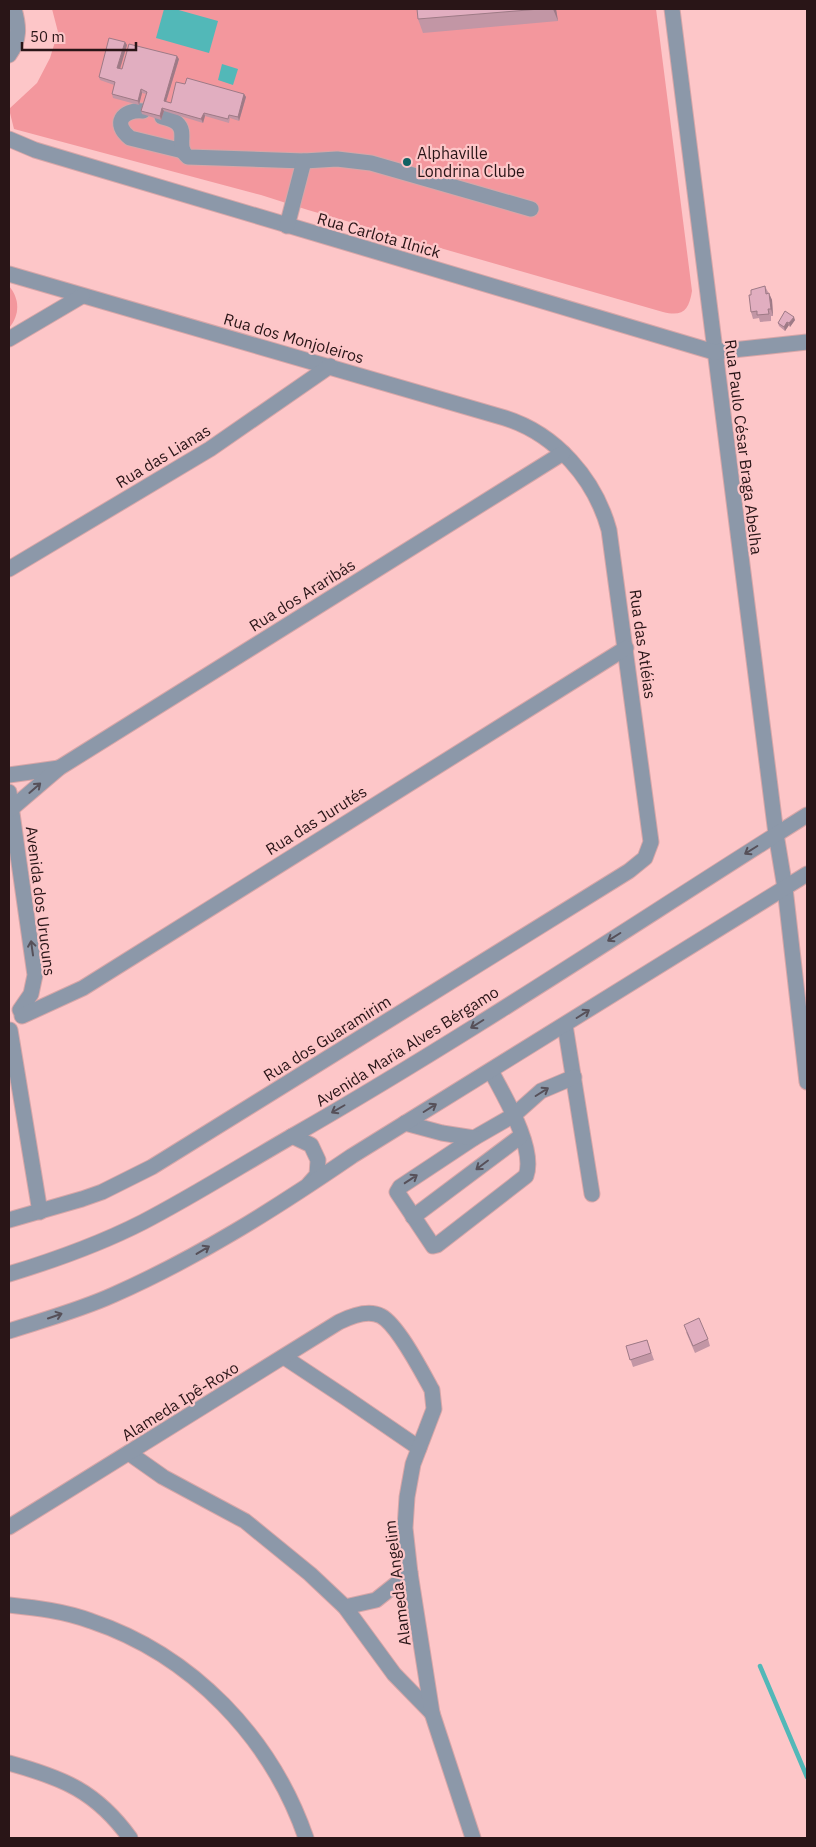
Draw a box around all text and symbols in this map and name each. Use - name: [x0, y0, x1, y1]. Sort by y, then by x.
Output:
- scale bar: [22, 20, 136, 52]
- text: 50 m: [30, 27, 65, 46]
- place label: Alphaville Londrina Clube: [417, 143, 525, 181]
- marker: Alphaville Londrina Clube: [401, 156, 413, 168]
- street label: Rua Carlota Ilnick: [315, 208, 444, 262]
- street label: Rua dos Monjoleiros: [221, 308, 367, 368]
- street label: Rua Paulo César Braga Abelha: [721, 338, 767, 556]
- street label: Rua das Lianas: [112, 420, 214, 492]
- street label: Rua dos Araribás: [245, 554, 359, 636]
- street label: Rua das Atléias: [625, 588, 661, 700]
- street label: Rua das Jurutés: [262, 781, 370, 859]
- one-way arrow: [28, 783, 41, 794]
- street label: Avenida dos Urucuns: [22, 825, 60, 977]
- one-way arrow: [745, 846, 759, 856]
- one-way arrow: [607, 932, 621, 943]
- one-way arrow: [26, 940, 36, 956]
- street label: Avenida Maria Alves Bérgamo: [312, 981, 502, 1111]
- street label: Rua dos Guaramirim: [260, 991, 394, 1085]
- one-way arrow: [576, 1008, 590, 1019]
- one-way arrow: [470, 1020, 484, 1030]
- one-way arrow: [535, 1087, 549, 1098]
- one-way arrow: [422, 1103, 436, 1113]
- one-way arrow: [332, 1105, 346, 1115]
- one-way arrow: [475, 1160, 489, 1170]
- one-way arrow: [404, 1174, 418, 1184]
- one-way arrow: [196, 1245, 211, 1255]
- one-way arrow: [47, 1311, 62, 1320]
- street label: Alameda Ipê-Roxo: [118, 1357, 242, 1445]
- street label: Alameda Angelim: [379, 1519, 415, 1647]

